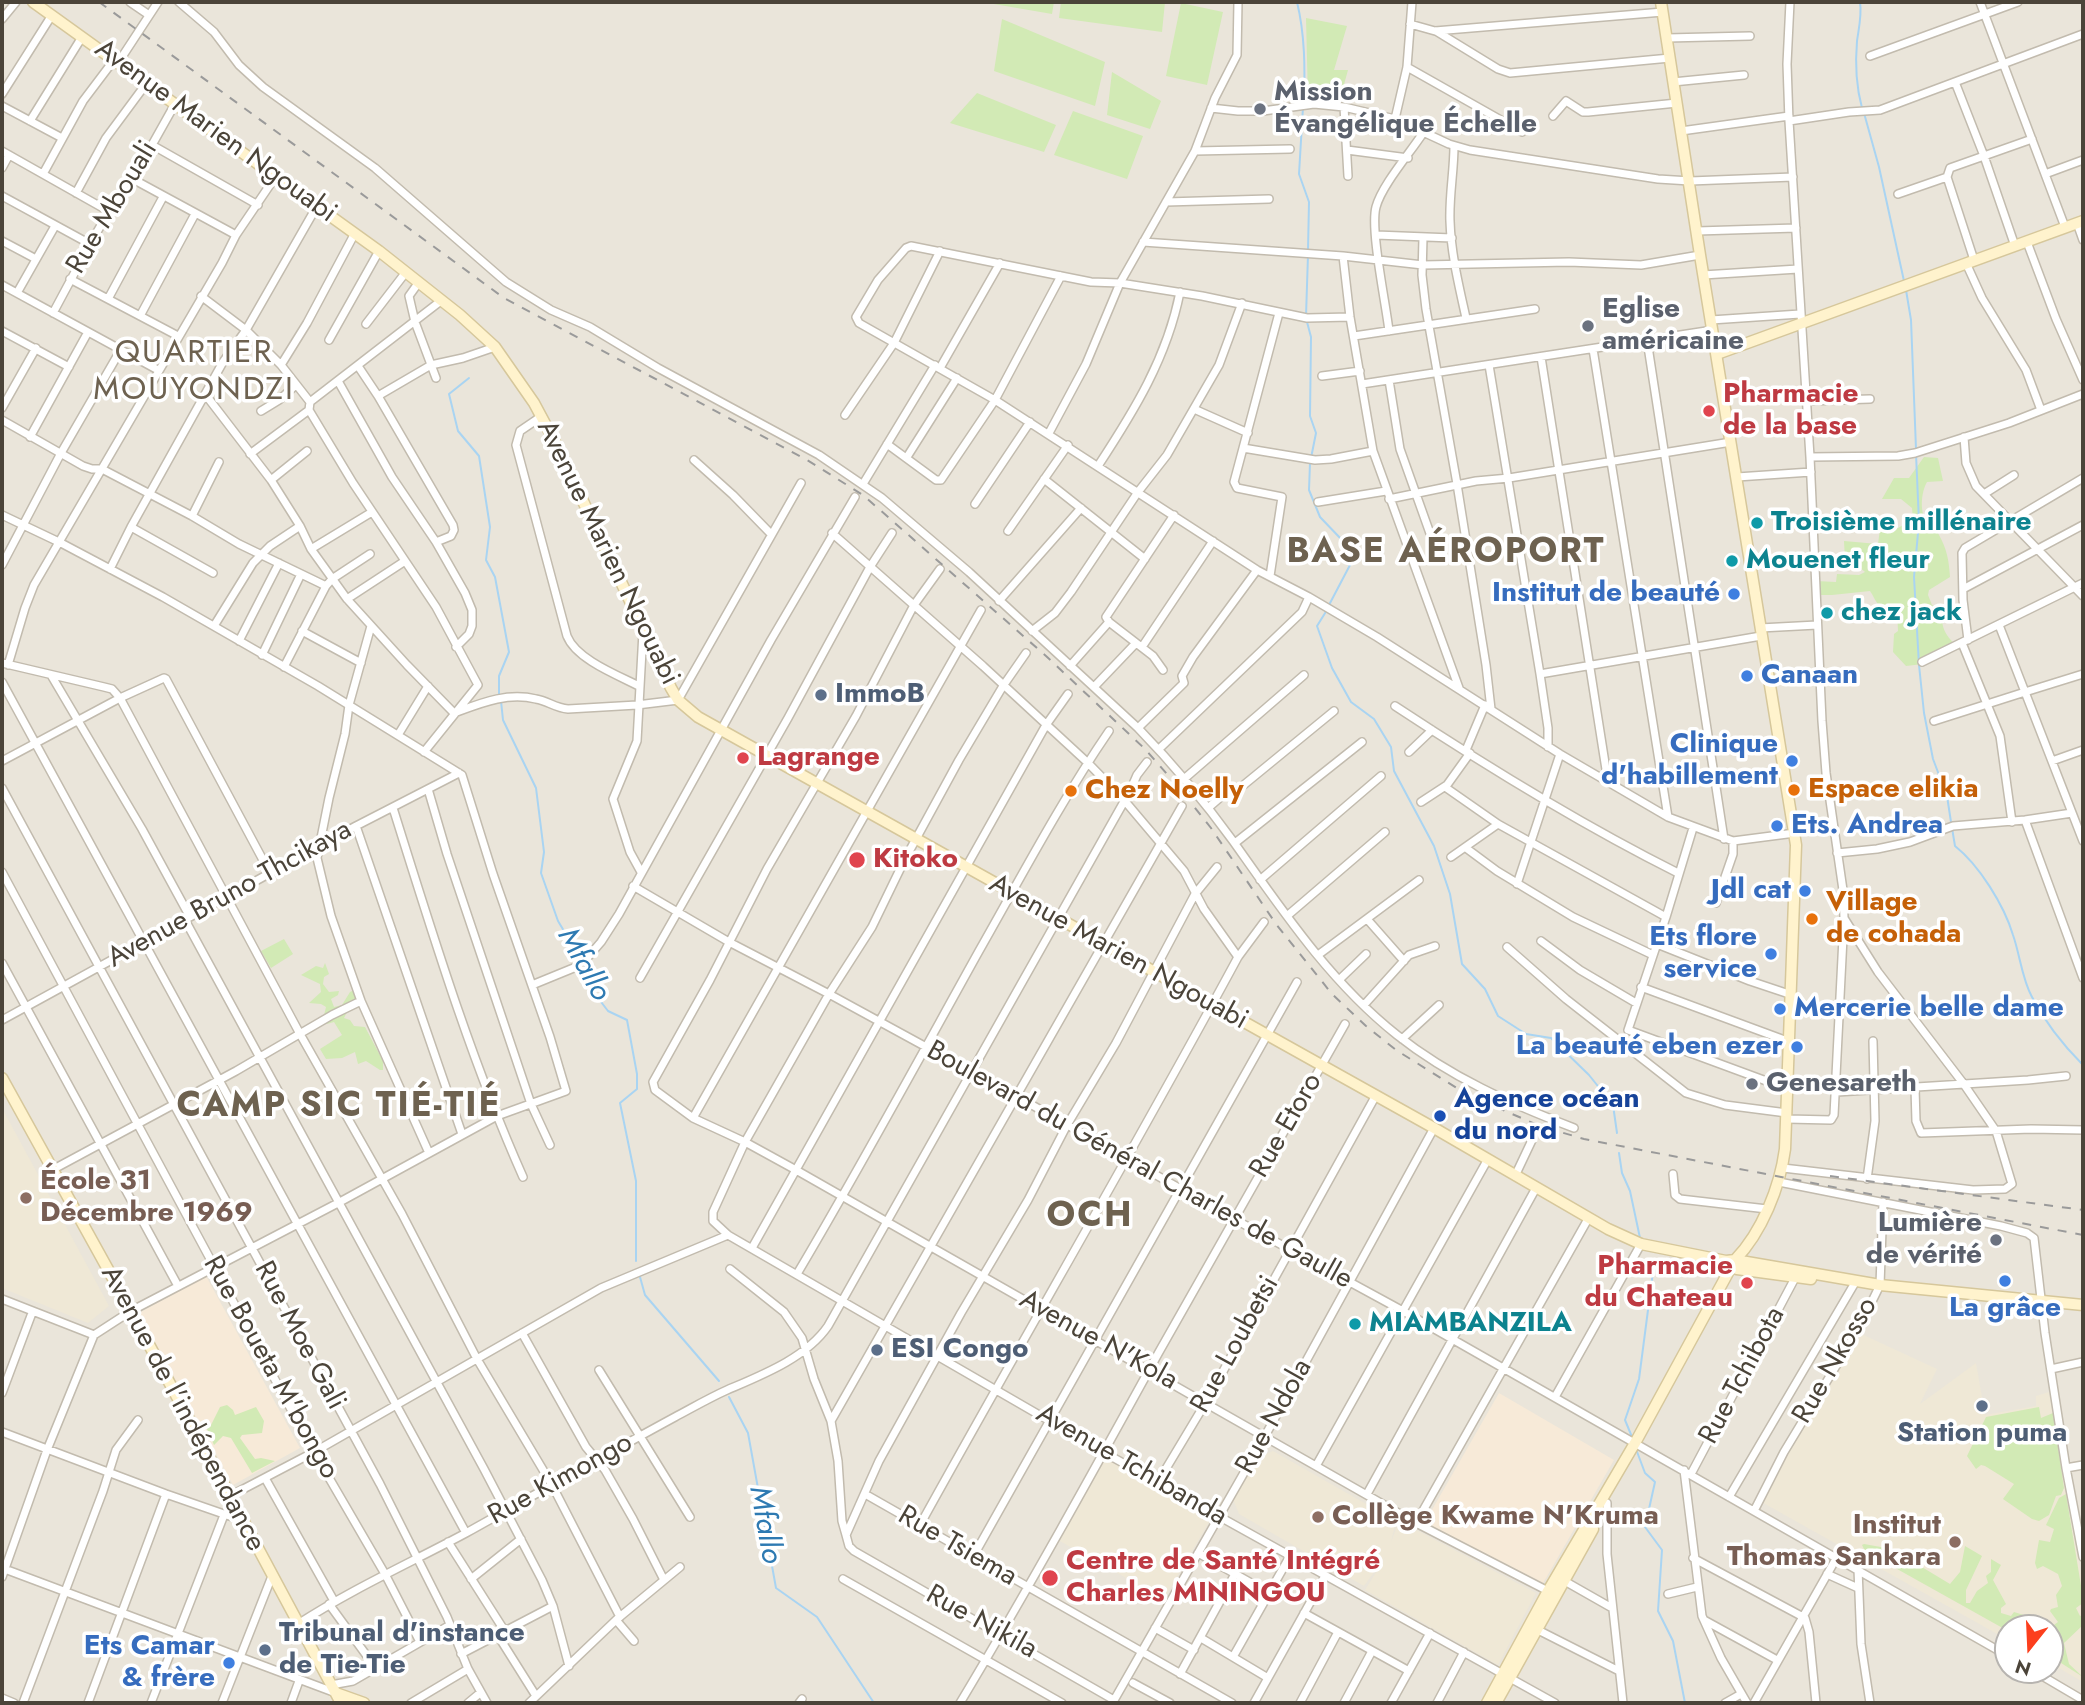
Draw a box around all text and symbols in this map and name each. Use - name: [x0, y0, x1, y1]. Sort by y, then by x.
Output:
- street label: Avenue Marien Ngouabi: [88, 33, 342, 231]
- place label: Mission Évangélique Échelle: [1274, 76, 1537, 142]
- marker: Mission Évangélique Échelle: [1252, 101, 1268, 117]
- street label: Rue Mbouali: [60, 135, 166, 281]
- place label: Eglise américaine: [1602, 293, 1744, 359]
- marker: Eglise américaine: [1580, 318, 1596, 334]
- district label: QUARTIER MOUYONDZI: [94, 335, 294, 410]
- place label: Pharmacie de la base: [1723, 378, 1859, 444]
- marker: Pharmacie de la base: [1701, 403, 1717, 419]
- street label: Avenue Marien Ngouabi: [528, 415, 686, 691]
- place label: Troisième millénaire: [1771, 506, 2032, 540]
- marker: Troisième millénaire: [1749, 515, 1765, 531]
- district label: BASE AÉROPORT: [1288, 533, 1604, 575]
- place label: Mouenet fleur: [1746, 544, 1930, 578]
- marker: Mouenet fleur: [1724, 553, 1740, 569]
- place label: Institut de beauté: [1492, 577, 1720, 611]
- marker: Institut de beauté: [1726, 586, 1742, 602]
- place label: chez jack: [1841, 596, 1962, 630]
- marker: chez jack: [1819, 605, 1835, 621]
- place label: Canaan: [1761, 659, 1858, 693]
- marker: Canaan: [1739, 668, 1755, 684]
- place label: ImmoB: [835, 678, 925, 712]
- marker: ImmoB: [813, 687, 829, 703]
- place label: Clinique d'habillement: [1601, 728, 1778, 794]
- place label: Lagrange: [757, 741, 880, 775]
- marker: Lagrange: [735, 750, 751, 766]
- marker: Clinique d'habillement: [1784, 753, 1800, 769]
- place label: Espace elikia: [1808, 773, 1979, 807]
- place label: Chez Noelly: [1085, 774, 1244, 808]
- marker: Espace elikia: [1786, 782, 1802, 798]
- marker: Chez Noelly: [1063, 783, 1079, 799]
- place label: Ets. Andrea: [1791, 809, 1943, 843]
- street label: Avenue Bruno Thcikaya: [102, 814, 358, 976]
- marker: Ets. Andrea: [1769, 818, 1785, 834]
- place label: Kitoko: [873, 843, 958, 877]
- marker: Kitoko: [847, 850, 867, 870]
- street label: Avenue Marien Ngouabi: [983, 868, 1253, 1038]
- place label: Jdl cat: [1711, 874, 1791, 908]
- marker: Jdl cat: [1797, 883, 1813, 899]
- place label: Village de cohada: [1826, 886, 1961, 952]
- marker: Village de cohada: [1804, 911, 1820, 927]
- place label: Ets flore service: [1649, 921, 1757, 987]
- water label: Mfallo: [548, 922, 618, 1008]
- marker: Ets flore service: [1763, 946, 1779, 962]
- place label: Mercerie belle dame: [1794, 992, 2064, 1026]
- marker: Mercerie belle dame: [1772, 1001, 1788, 1017]
- place label: La beauté eben ezer: [1516, 1030, 1783, 1064]
- street label: Boulevard du Général Charles de Gaulle: [920, 1035, 1358, 1297]
- marker: La beauté eben ezer: [1789, 1039, 1805, 1055]
- place label: Genesareth: [1766, 1067, 1917, 1101]
- street label: Rue Etoro: [1244, 1068, 1330, 1184]
- marker: Genesareth: [1744, 1076, 1760, 1092]
- place label: Agence océan du nord: [1454, 1083, 1640, 1149]
- district label: CAMP SIC TIÉ-TIÉ: [179, 1087, 499, 1129]
- marker: Agence océan du nord: [1432, 1108, 1448, 1124]
- place label: École 31 Décembre 1969: [40, 1165, 253, 1231]
- marker: École 31 Décembre 1969: [18, 1190, 34, 1206]
- district label: OCH: [1047, 1197, 1133, 1239]
- place label: Lumière de vérité: [1866, 1207, 1982, 1273]
- marker: Lumière de vérité: [1988, 1232, 2004, 1248]
- place label: Pharmacie du Chateau: [1584, 1250, 1733, 1316]
- street label: Rue Boueta M'bongo: [195, 1251, 345, 1485]
- street label: Rue Moe Gali: [246, 1256, 352, 1416]
- street label: Avenue de l'indépendance: [92, 1261, 272, 1557]
- street label: Rue Loubetsi: [1185, 1271, 1287, 1419]
- marker: La grâce: [1997, 1273, 2013, 1289]
- marker: Pharmacie du Chateau: [1739, 1275, 1755, 1291]
- street label: Avenue N'Kola: [1013, 1284, 1183, 1398]
- street label: Rue Nkosso: [1786, 1292, 1886, 1430]
- place label: La grâce: [1949, 1292, 2061, 1326]
- street label: Rue Tchibota: [1693, 1302, 1793, 1450]
- place label: MIAMBANZILA: [1369, 1307, 1572, 1341]
- marker: MIAMBANZILA: [1347, 1316, 1363, 1332]
- place label: ESI Congo: [891, 1333, 1029, 1367]
- marker: ESI Congo: [869, 1342, 885, 1358]
- street label: Rue Ndola: [1230, 1354, 1320, 1480]
- street label: Avenue Tchibanda: [1030, 1398, 1232, 1534]
- marker: Station puma: [1974, 1398, 1990, 1414]
- place label: Station puma: [1897, 1417, 2067, 1451]
- street label: Rue Kimongo: [483, 1427, 639, 1533]
- water label: Mfallo: [740, 1484, 788, 1566]
- street label: Rue Tsiema: [892, 1500, 1022, 1594]
- place label: Collège Kwame N'Kruma: [1332, 1500, 1659, 1534]
- marker: Collège Kwame N'Kruma: [1310, 1509, 1326, 1525]
- place label: Institut Thomas Sankara: [1727, 1509, 1941, 1575]
- marker: Institut Thomas Sankara: [1947, 1534, 1963, 1550]
- place label: Centre de Santé Intégré Charles MININGOU: [1066, 1545, 1380, 1611]
- marker: Centre de Santé Intégré Charles MININGOU: [1040, 1568, 1060, 1588]
- street label: Rue Nikila: [920, 1579, 1042, 1667]
- north arrow: [1994, 1614, 2064, 1684]
- place label: Tribunal d'instance de Tie-Tie: [279, 1617, 525, 1683]
- place label: Ets Camar & frère: [84, 1630, 215, 1696]
- marker: Tribunal d'instance de Tie-Tie: [257, 1642, 273, 1658]
- text: N: [2012, 1652, 2034, 1683]
- marker: Ets Camar & frère: [221, 1655, 237, 1671]

